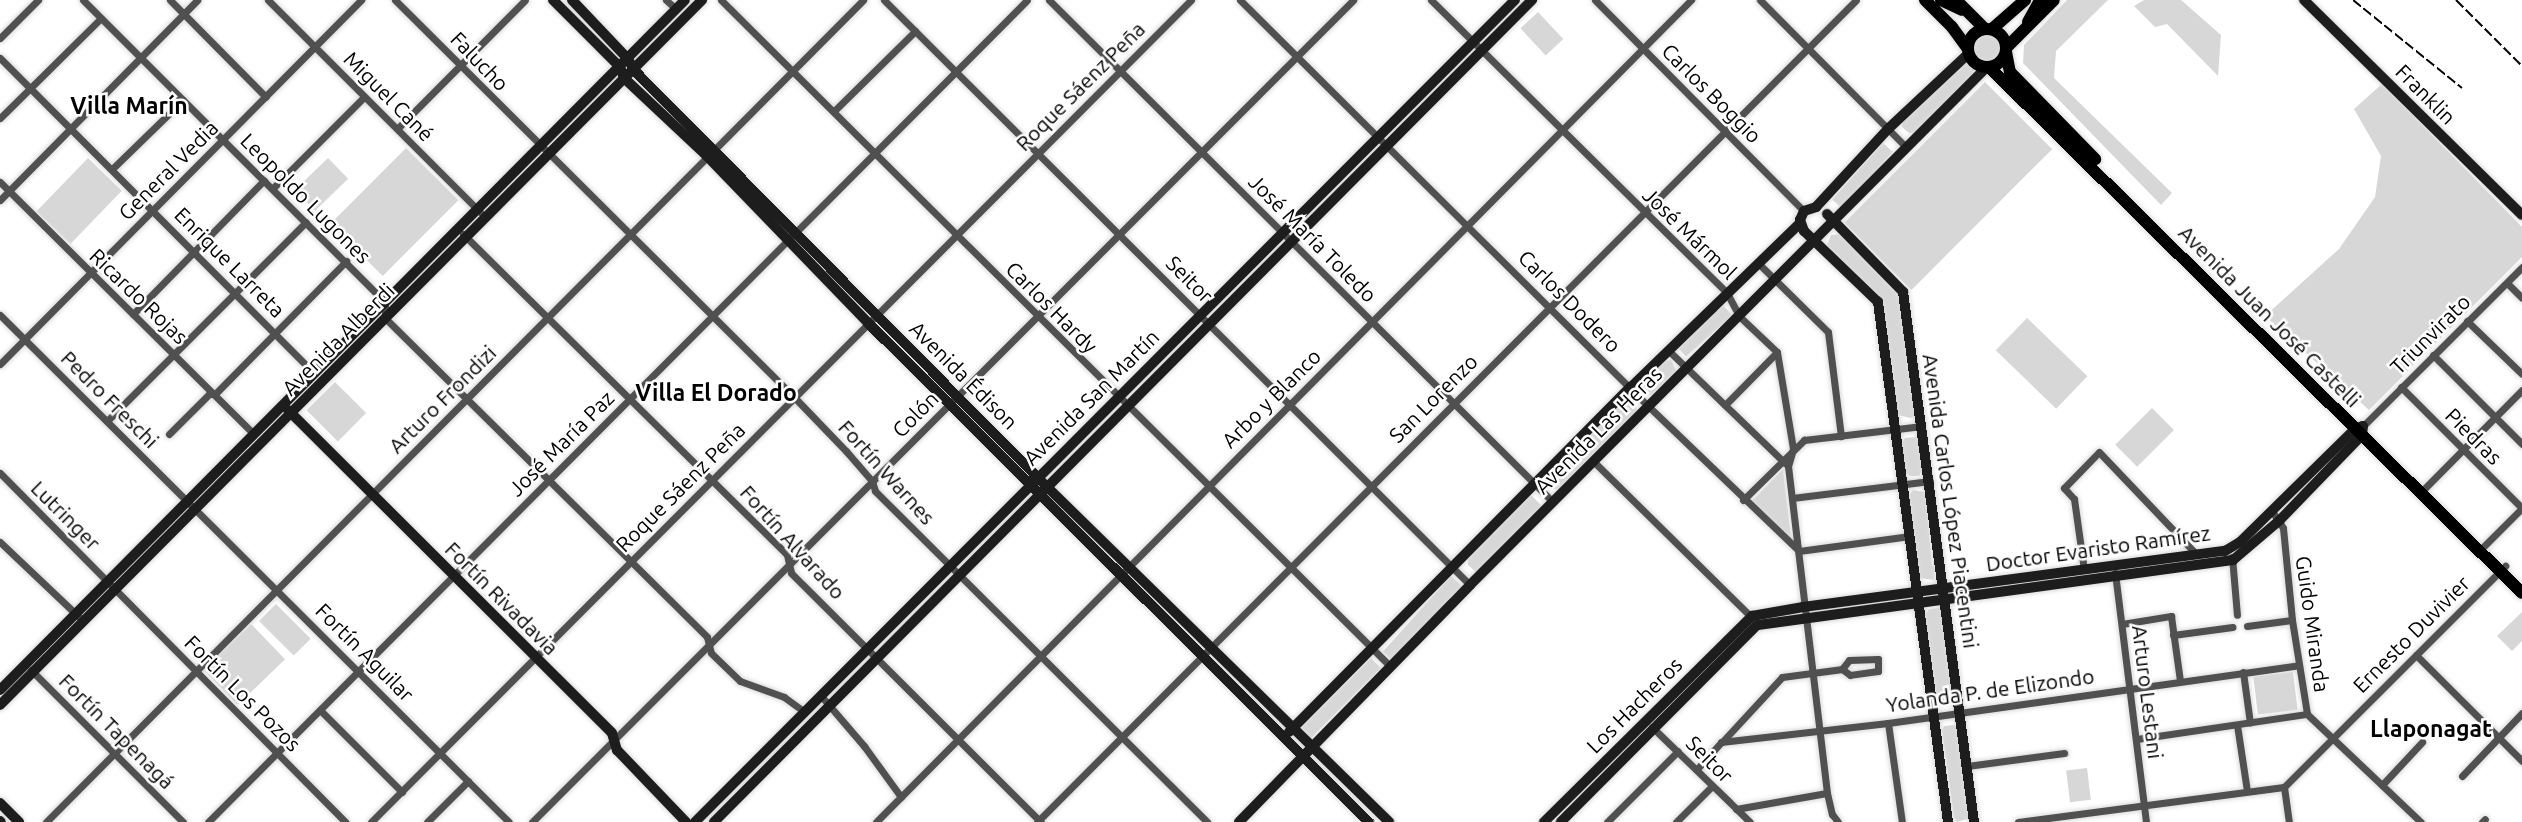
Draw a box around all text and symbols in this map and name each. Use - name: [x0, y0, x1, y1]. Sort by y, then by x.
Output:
- street label: Roque Sáenz Peña: [1010, 16, 1150, 156]
- street label: Falucho: [446, 26, 514, 96]
- street label: Carlos Boggio: [1657, 38, 1767, 148]
- street label: Miguel Cané: [339, 46, 439, 146]
- street label: Franklin: [2391, 59, 2461, 129]
- district label: Villa Marín: [70, 92, 188, 120]
- street label: General Vedia: [113, 115, 223, 225]
- street label: Leopoldo Lugones: [236, 128, 376, 268]
- street label: José María Toledo: [1244, 169, 1382, 307]
- street label: José Mármol: [1638, 182, 1742, 284]
- street label: Enrique Larreta: [170, 202, 290, 322]
- street label: Avenida Juan José Castelli: [2174, 220, 2366, 412]
- street label: Ricardo Rojas: [85, 243, 193, 349]
- street label: Carlos Dodero: [1514, 245, 1626, 357]
- street label: Seitor: [1161, 250, 1219, 308]
- street label: Carlos Hardy: [1001, 256, 1103, 358]
- street label: Avenida Alberdi: [277, 278, 399, 400]
- street label: Triunvirato: [2385, 289, 2475, 379]
- street label: Avenida Édison: [905, 316, 1023, 434]
- street label: Avenida San Martín: [1018, 324, 1164, 470]
- street label: Arturo Frondizi: [383, 340, 501, 458]
- street label: Arbo y Blanco: [1216, 343, 1326, 453]
- street label: Pedro Freschi: [56, 345, 164, 453]
- street label: San Lorenzo: [1383, 348, 1483, 448]
- street label: Avenida Carlos López Piacentini: [1918, 352, 1984, 650]
- street label: Avenida Las Heras: [1529, 361, 1667, 499]
- district label: Villa El Dorado: [635, 379, 797, 407]
- street label: José María Paz: [503, 385, 619, 501]
- street label: Colón: [887, 386, 943, 442]
- street label: Piedras: [2441, 403, 2507, 469]
- street label: Fortín Warnes: [834, 415, 940, 529]
- street label: Roque Sáenz Peña: [610, 417, 750, 557]
- street label: Lutringer: [26, 475, 106, 555]
- street label: Fortín Alvarado: [735, 480, 851, 604]
- street label: Doctor Evaristo Ramírez: [1984, 520, 2212, 576]
- street label: Fortín Rivadavia: [440, 536, 564, 660]
- street label: Guido Miranda: [2291, 554, 2335, 694]
- street label: Ernesto Duvivier: [2347, 570, 2475, 698]
- street label: Fortín Aguilar: [311, 598, 419, 706]
- street label: Arturo Lestani: [2127, 624, 2169, 760]
- street label: Fortín Los Pozos: [180, 630, 306, 756]
- street label: Los Hacheros: [1581, 652, 1687, 758]
- street label: Yolanda P. de Elizondo: [1884, 663, 2096, 717]
- street label: Fortín Tapenagá: [54, 668, 180, 794]
- district label: Llaponagat: [2370, 715, 2492, 743]
- street label: Seitor: [1681, 730, 1739, 788]

